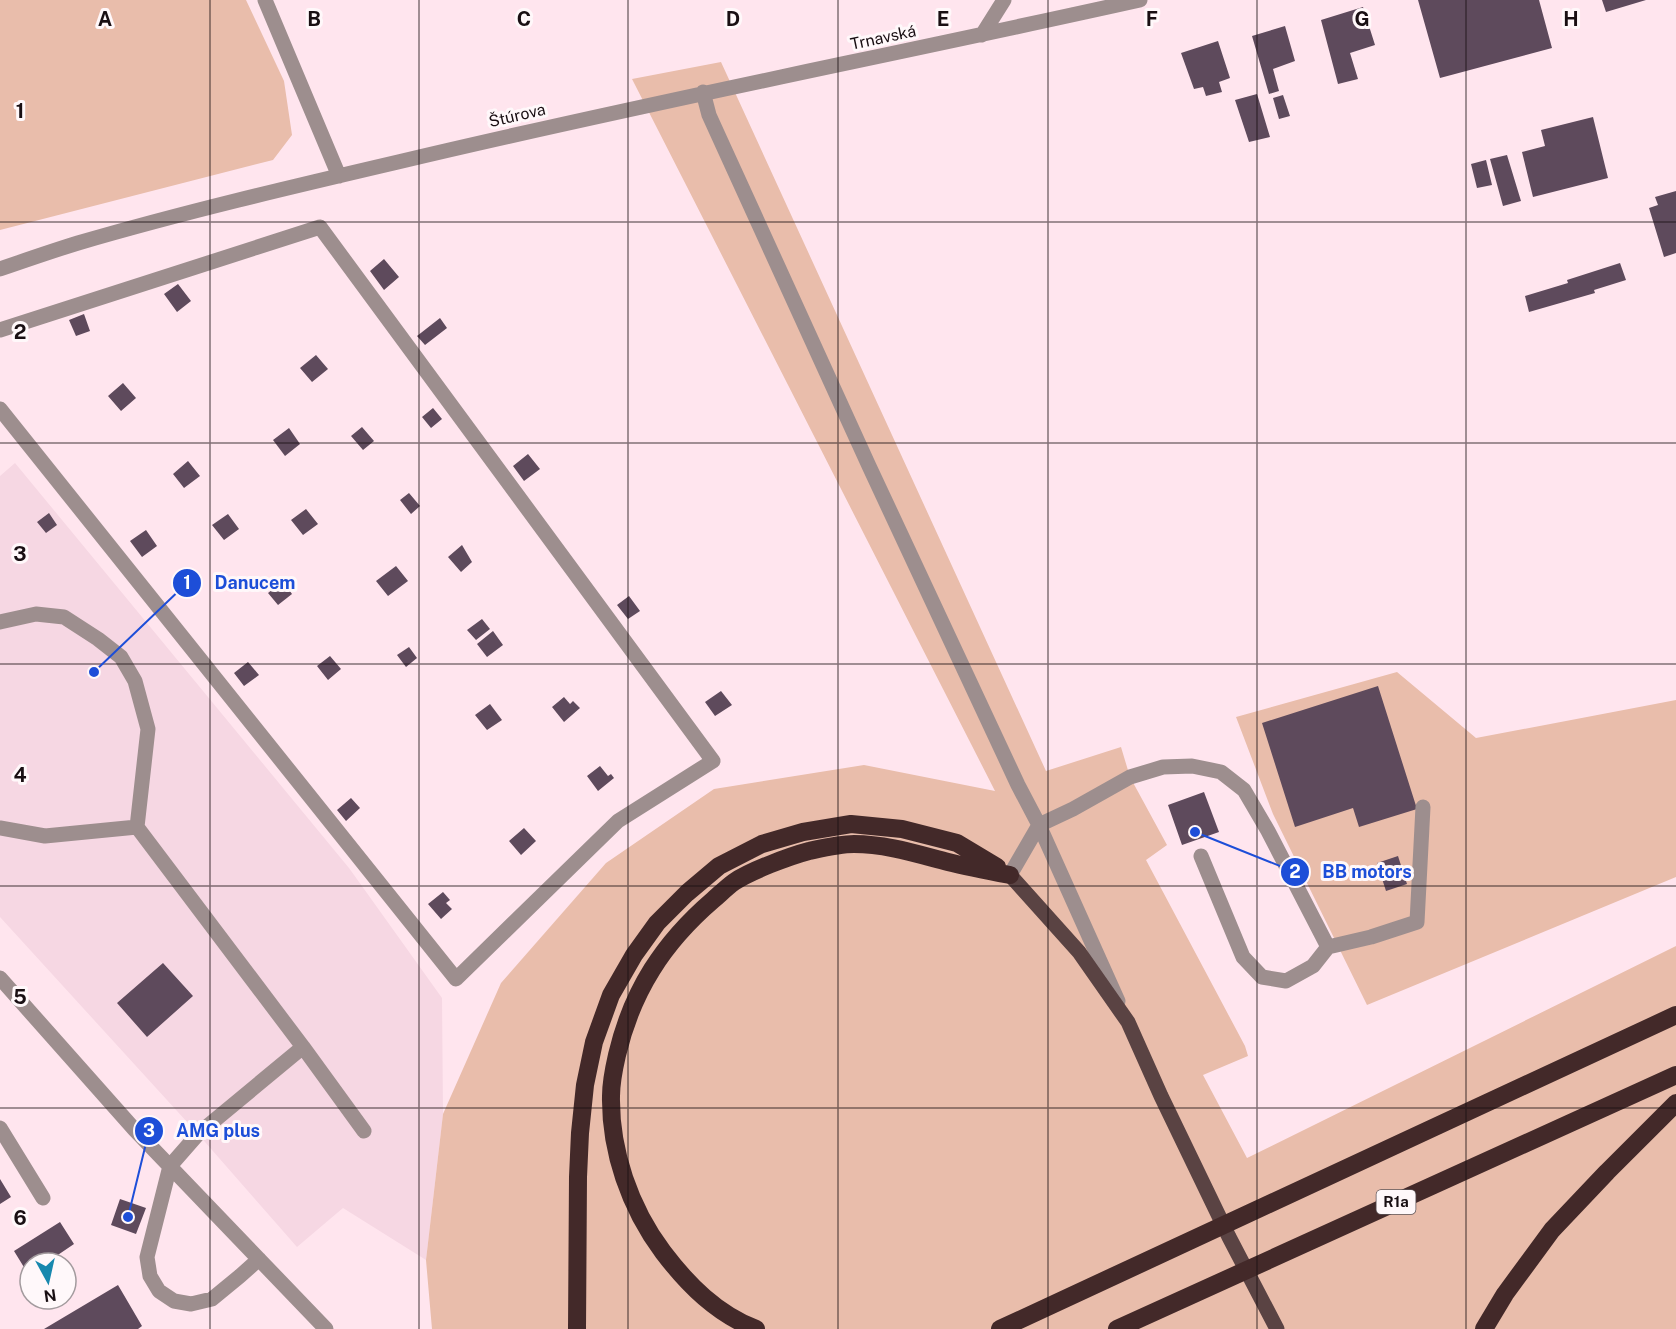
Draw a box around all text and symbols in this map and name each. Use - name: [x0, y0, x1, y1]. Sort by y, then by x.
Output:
- text: A: [98, 7, 112, 31]
- text: B: [307, 7, 321, 31]
- text: C: [517, 7, 531, 31]
- text: D: [726, 7, 740, 31]
- text: E: [937, 7, 949, 31]
- text: F: [1146, 7, 1158, 31]
- text: G: [1354, 7, 1370, 31]
- text: H: [1563, 7, 1579, 31]
- street label: Trnavská: [849, 21, 918, 54]
- text: 1: [16, 99, 24, 123]
- street label: Štúrova: [487, 99, 547, 131]
- text: 2: [14, 320, 26, 344]
- text: 3: [13, 542, 27, 566]
- callout: Danucem: [172, 565, 307, 601]
- text: 1: [183, 572, 191, 593]
- text: Danucem: [215, 572, 295, 593]
- text: 4: [13, 763, 27, 787]
- callout: BB motors: [1280, 854, 1423, 890]
- text: 2: [1289, 861, 1301, 882]
- text: BB motors: [1322, 861, 1412, 882]
- text: 5: [13, 985, 27, 1009]
- callout: AMG plus: [134, 1113, 272, 1149]
- text: 3: [143, 1120, 155, 1141]
- text: AMG plus: [176, 1120, 260, 1141]
- road number: R1a: [1376, 1190, 1416, 1214]
- text: 6: [13, 1206, 27, 1230]
- north arrow: [18, 1251, 78, 1311]
- text: N: [42, 1285, 58, 1306]

